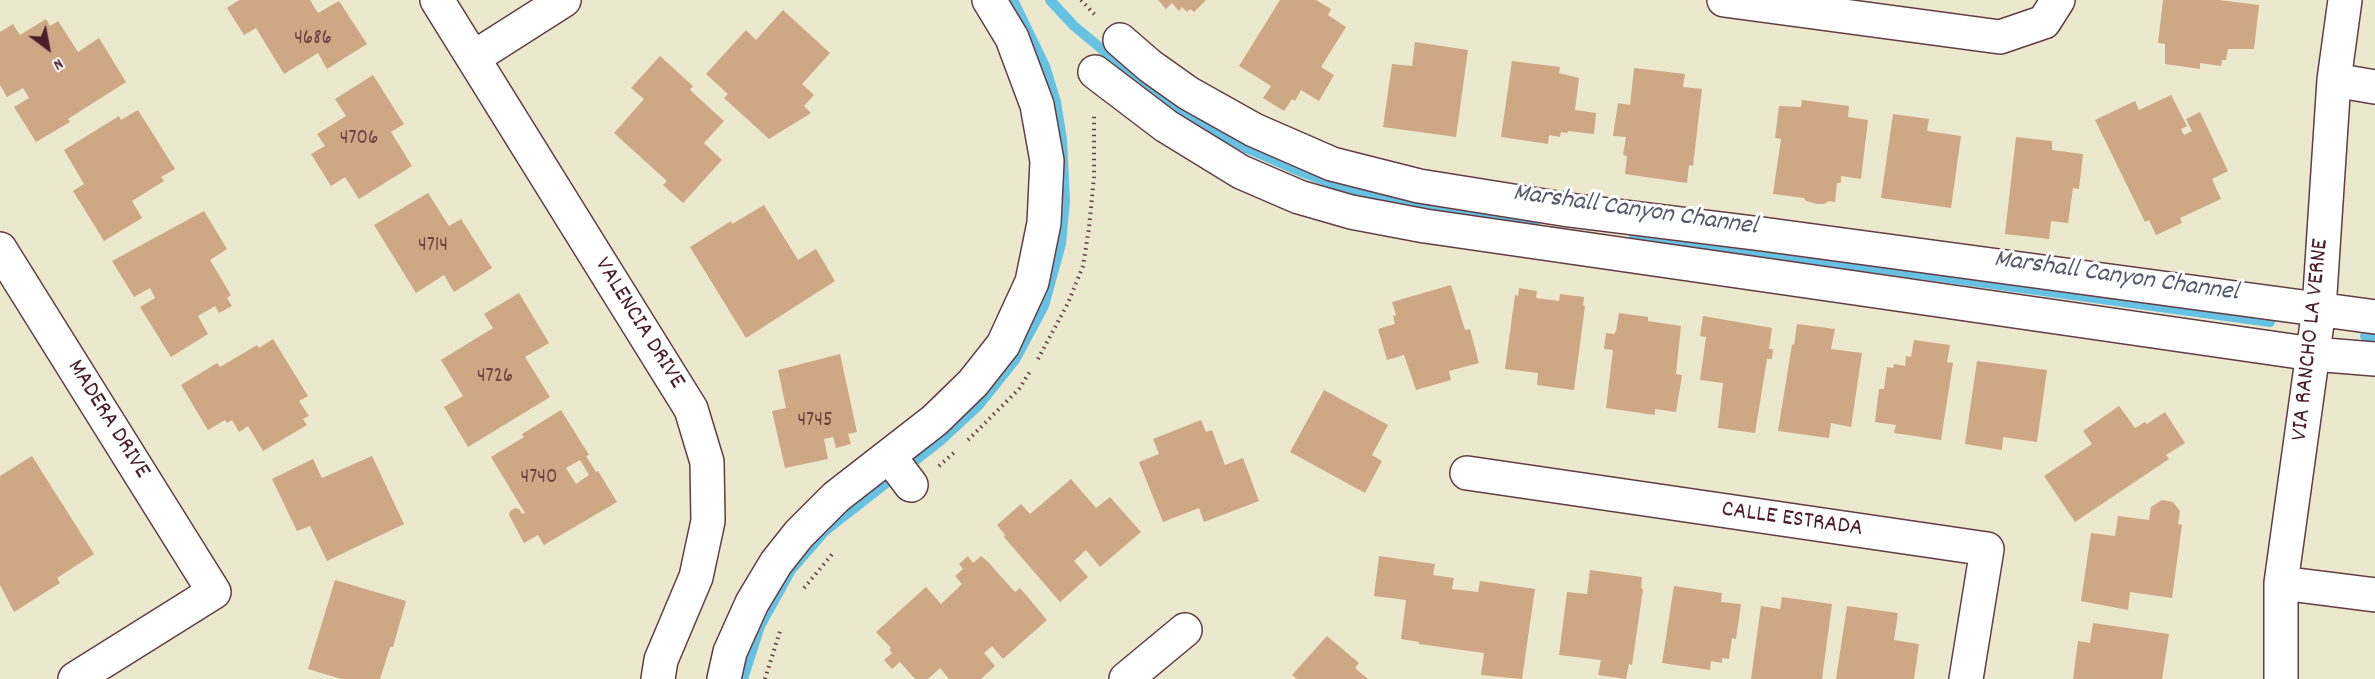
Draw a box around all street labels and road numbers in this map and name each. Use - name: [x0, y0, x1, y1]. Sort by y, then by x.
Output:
- street label: VIA RANCHO LA VERNE: [2287, 238, 2337, 442]
- street label: VALENCIA DRIVE: [586, 253, 690, 395]
- street label: MADERA DRIVE: [59, 355, 155, 485]
- street label: CALLE ESTRADA: [1720, 497, 1864, 545]

